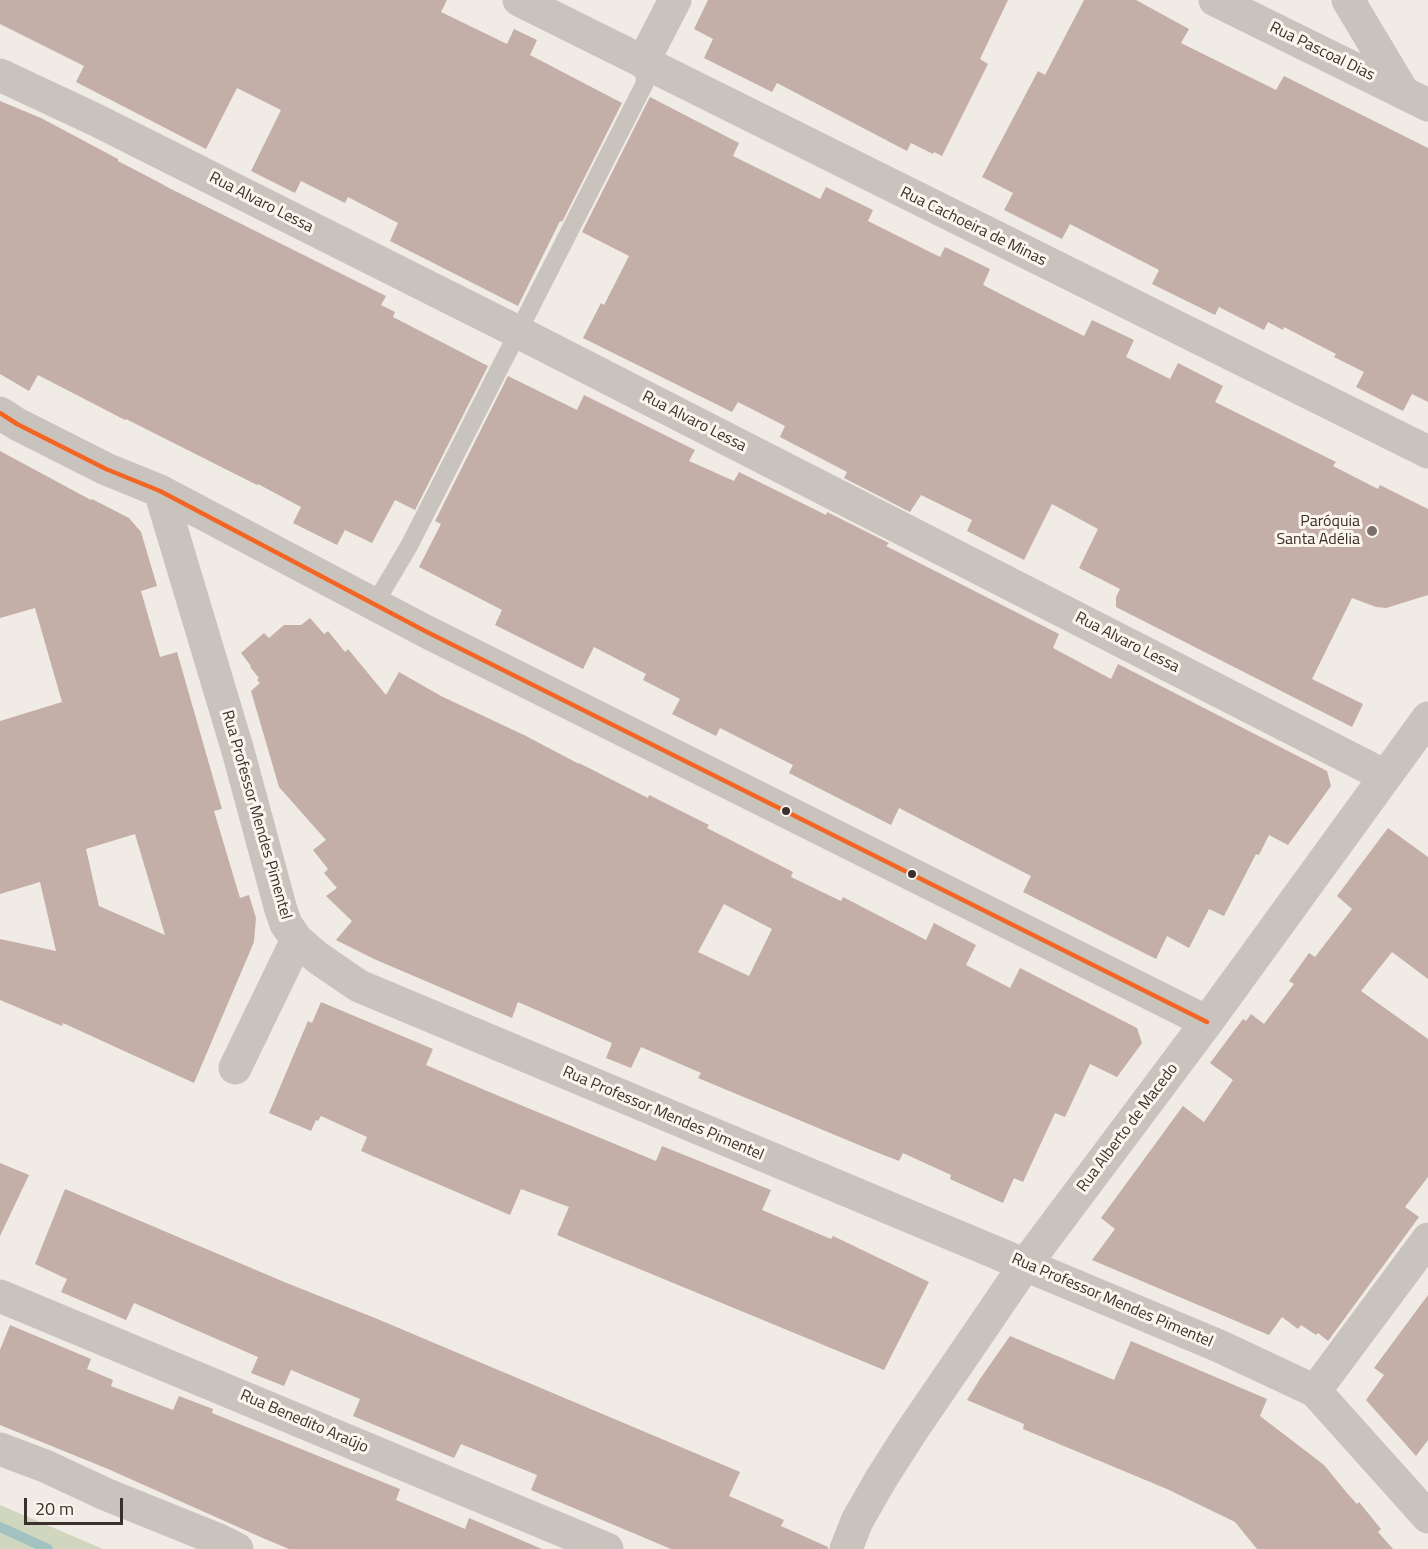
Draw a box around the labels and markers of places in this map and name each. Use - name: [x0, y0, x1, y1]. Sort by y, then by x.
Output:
- place label: Paróquia Santa Adélia: [1276, 512, 1360, 550]
- marker: Paróquia Santa Adélia: [1365, 524, 1379, 538]
- unlabelled marker: [780, 805, 792, 817]
- unlabelled marker: [906, 868, 918, 880]

